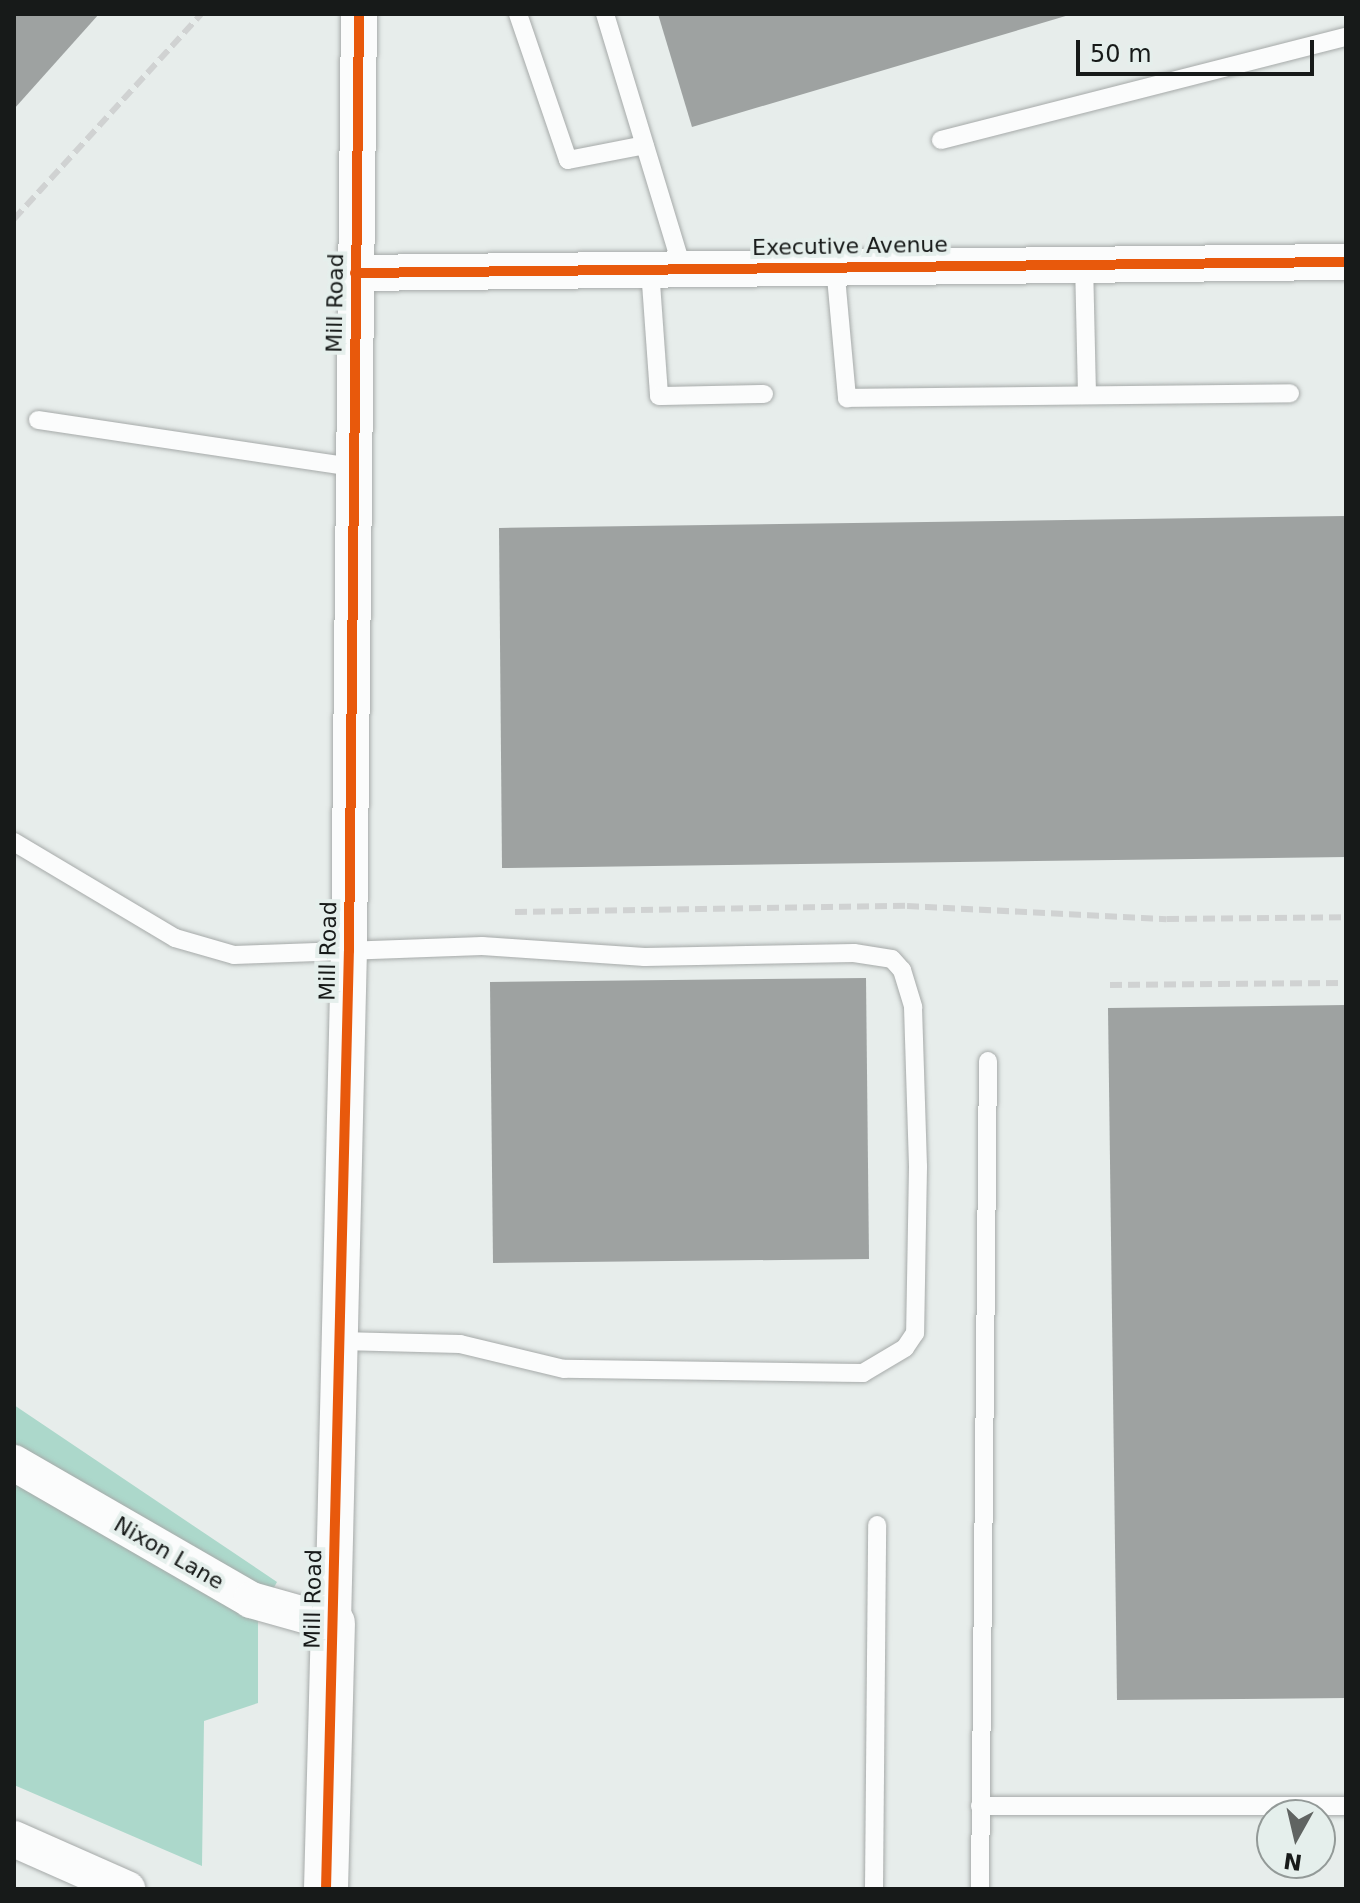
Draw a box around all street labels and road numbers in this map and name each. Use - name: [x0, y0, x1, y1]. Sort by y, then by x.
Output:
- street label: Executive Avenue: [752, 231, 948, 261]
- street label: Mill Road: [321, 253, 349, 353]
- street label: Mill Road: [314, 901, 342, 1001]
- street label: Nixon Lane: [109, 1511, 229, 1595]
- street label: Mill Road: [299, 1549, 327, 1649]

